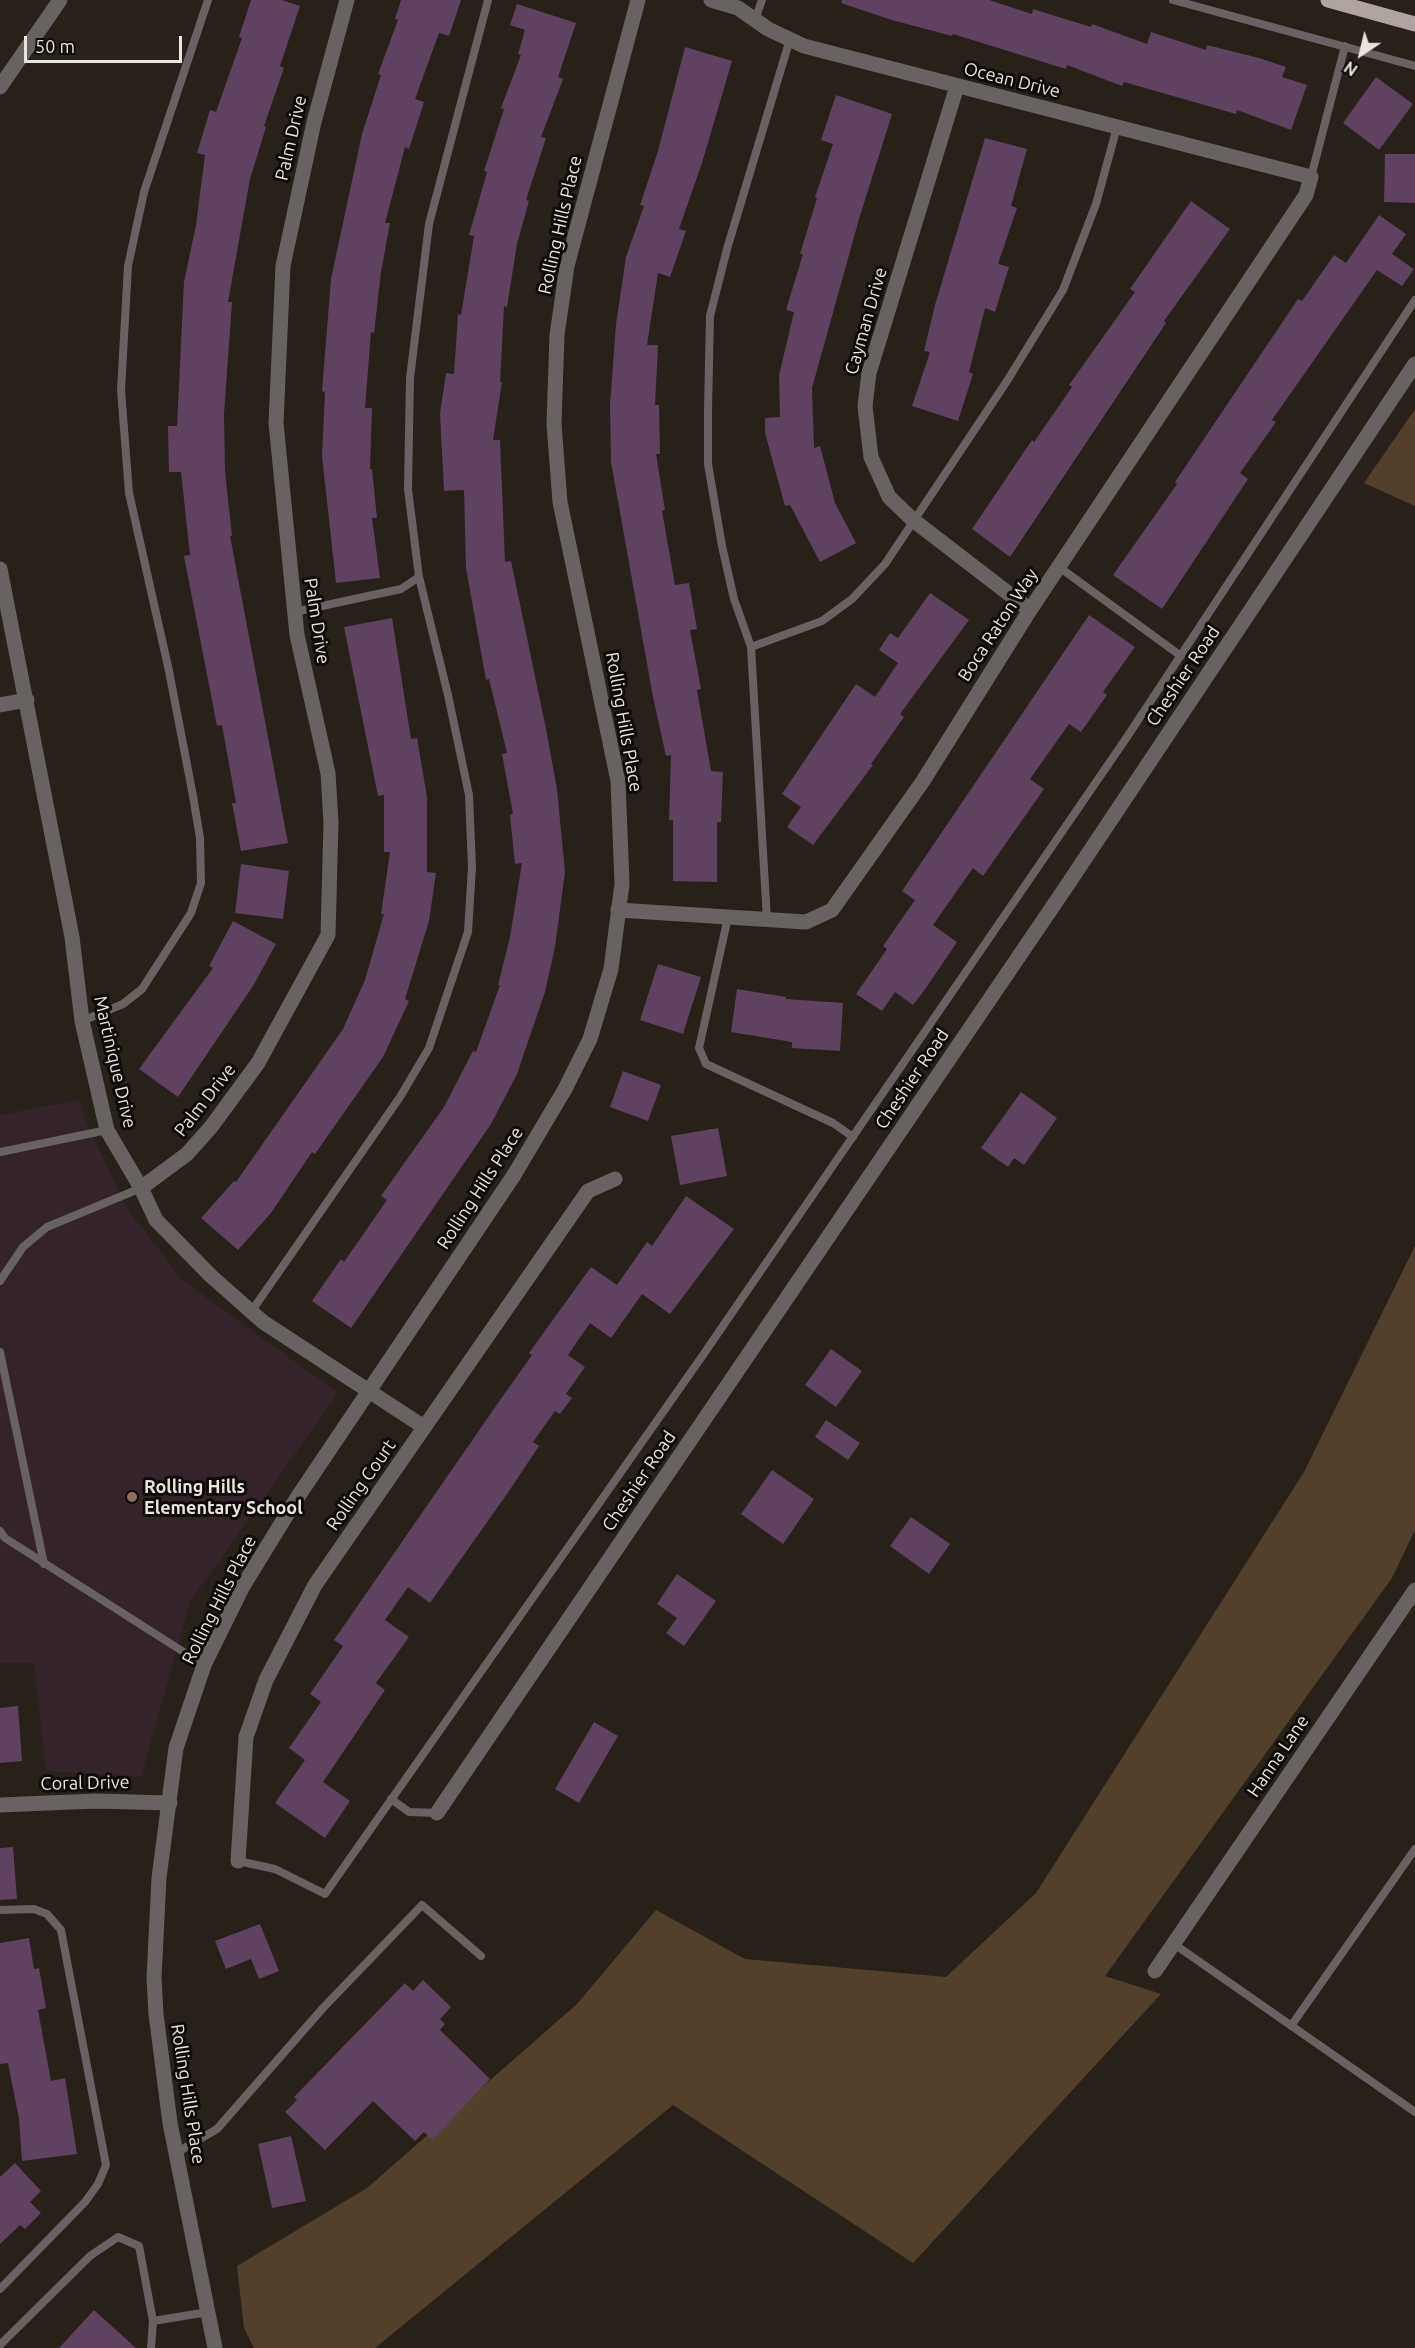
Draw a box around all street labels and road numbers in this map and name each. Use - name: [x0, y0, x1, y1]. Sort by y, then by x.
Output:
- street label: Ocean Drive: [962, 58, 1062, 102]
- street label: Palm Drive: [271, 93, 311, 183]
- street label: Rolling Hills Place: [534, 154, 586, 296]
- street label: Cayman Drive: [840, 265, 892, 377]
- street label: Boca Raton Way: [953, 565, 1043, 685]
- street label: Palm Drive: [300, 576, 334, 666]
- street label: Cheshier Road: [1142, 622, 1224, 730]
- street label: Rolling Hills Place: [601, 650, 647, 794]
- street label: Martinique Drive: [89, 994, 141, 1130]
- street label: Cheshier Road: [871, 1025, 953, 1133]
- street label: Palm Drive: [170, 1059, 240, 1141]
- street label: Rolling Hills Place: [432, 1123, 528, 1253]
- street label: Cheshier Road: [598, 1427, 680, 1535]
- street label: Rolling Court: [322, 1435, 400, 1535]
- street label: Rolling Hills Place: [177, 1532, 261, 1668]
- street label: Hanna Lane: [1243, 1711, 1313, 1801]
- street label: Coral Drive: [40, 1771, 130, 1795]
- street label: Rolling Hills Place: [166, 2022, 210, 2166]

